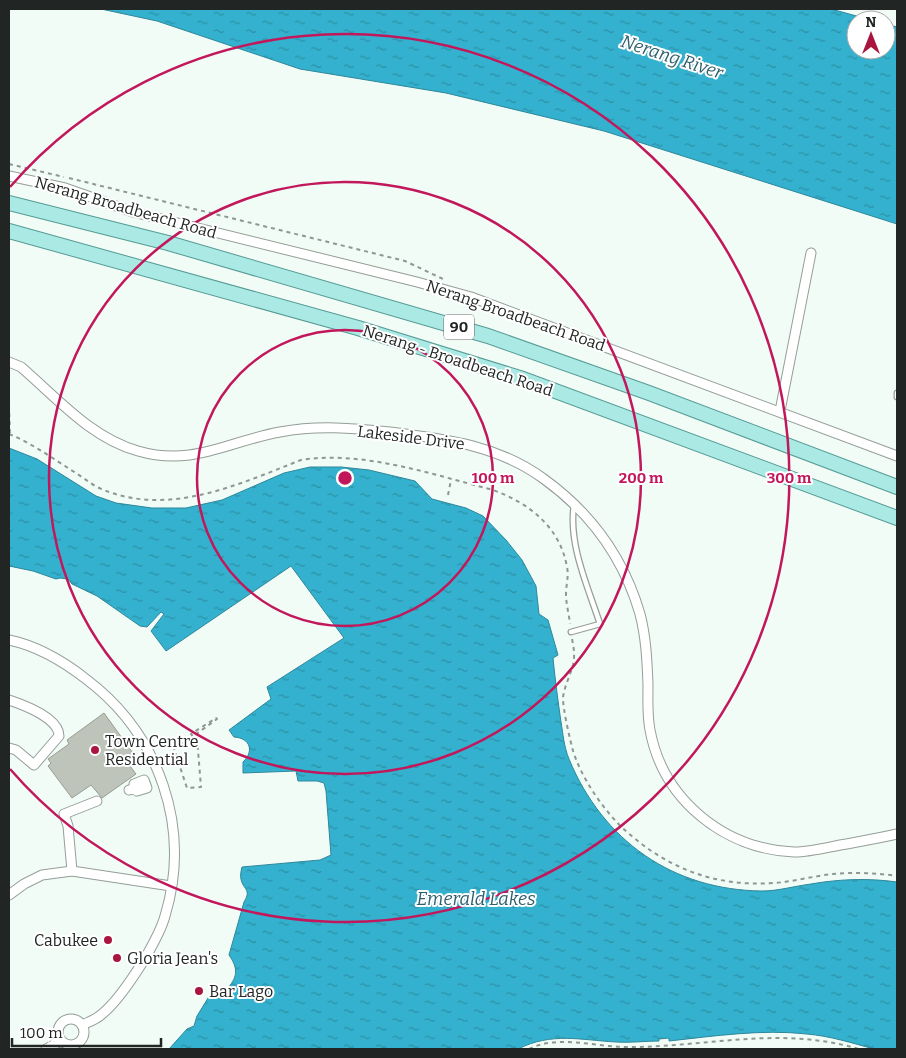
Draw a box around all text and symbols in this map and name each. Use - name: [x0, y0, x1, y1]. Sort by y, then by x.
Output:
- north arrow: [846, 10, 896, 60]
- text: N: [866, 14, 877, 31]
- water label: Nerang River: [618, 30, 726, 84]
- street label: Nerang Broadbeach Road: [33, 172, 219, 243]
- street label: Nerang Broadbeach Road: [424, 276, 608, 355]
- road number: 90: [444, 314, 474, 340]
- street label: Nerang - Broadbeach Road: [360, 321, 556, 400]
- street label: Lakeside Drive: [356, 421, 466, 454]
- centre of rings: [336, 469, 354, 487]
- text: 100 m: [472, 469, 515, 487]
- text: 200 m: [619, 469, 664, 487]
- text: 300 m: [767, 469, 812, 487]
- place label: Town Centre Residential: [105, 732, 198, 769]
- marker: Town Centre Residential: [89, 744, 101, 756]
- water label: Emerald Lakes: [416, 888, 536, 910]
- place label: Cabukee: [34, 931, 98, 950]
- marker: Cabukee: [102, 934, 114, 946]
- place label: Gloria Jean's: [127, 949, 218, 968]
- marker: Gloria Jean's: [111, 952, 123, 964]
- place label: Bar Lago: [209, 982, 273, 1001]
- marker: Bar Lago: [193, 985, 205, 997]
- scale bar: [12, 1016, 161, 1048]
- text: 100 m: [20, 1024, 63, 1042]

